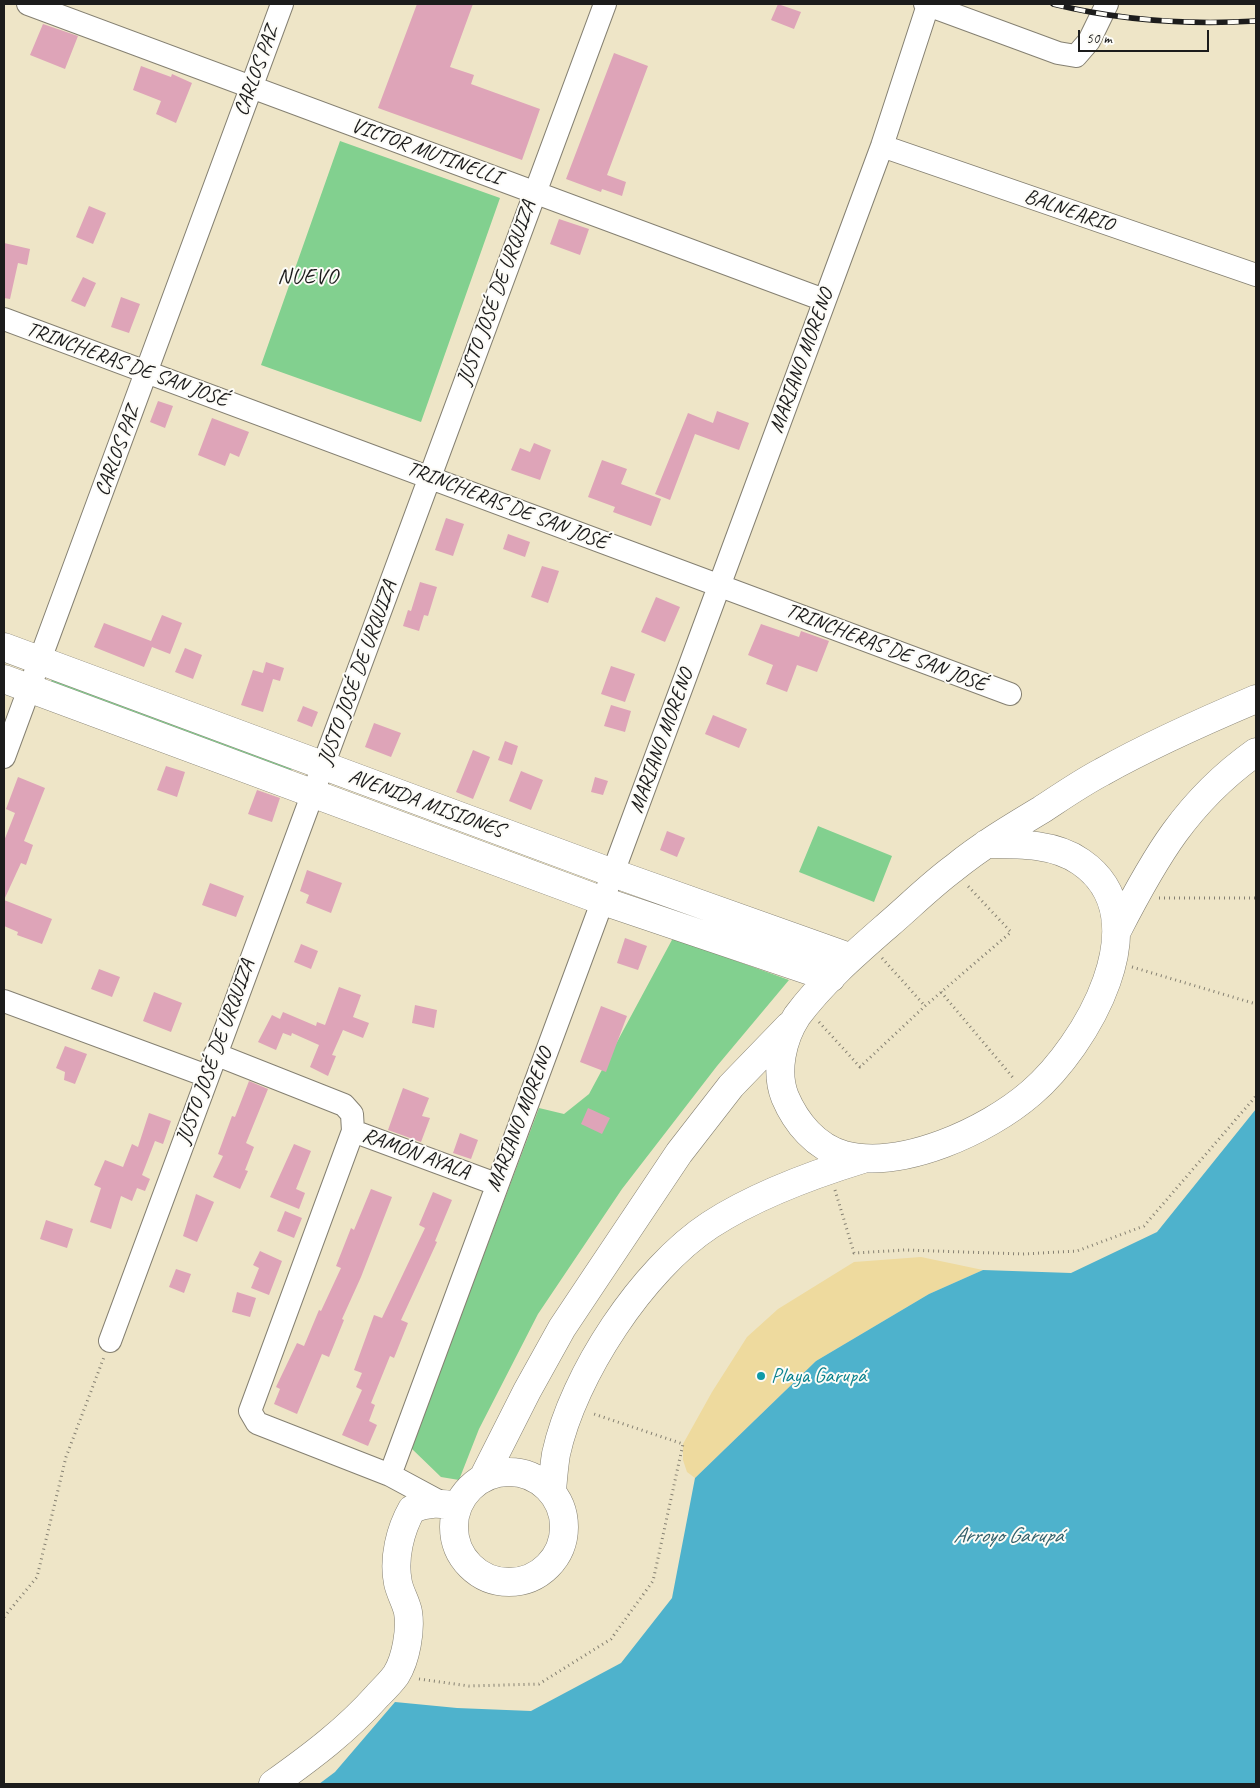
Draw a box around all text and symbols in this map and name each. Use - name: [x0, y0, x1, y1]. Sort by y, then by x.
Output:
- scale bar: [1080, 20, 1211, 52]
- street label: CARLOS PAZ: [229, 22, 285, 120]
- text: 50 m: [1086, 29, 1112, 48]
- street label: VICTOR MUTINELLI: [348, 113, 504, 191]
- street label: BALNEARIO: [1021, 184, 1117, 238]
- street label: JUSTO JOSÉ DE URQUIZA: [452, 198, 542, 388]
- district label: NUEVO: [276, 264, 340, 290]
- street label: MARIANO MORENO: [764, 286, 840, 436]
- street label: TRINCHERAS DE SAN JOSÉ: [23, 317, 231, 413]
- street label: CARLOS PAZ: [90, 402, 146, 500]
- street label: TRINCHERAS DE SAN JOSÉ: [403, 456, 611, 556]
- street label: JUSTO JOSÉ DE URQUIZA: [313, 578, 403, 768]
- street label: TRINCHERAS DE SAN JOSÉ: [782, 598, 990, 698]
- street label: MARIANO MORENO: [624, 666, 700, 816]
- street label: AVENIDA MISIONES: [345, 764, 507, 844]
- street label: JUSTO JOSÉ DE URQUIZA: [171, 957, 261, 1147]
- street label: MARIANO MORENO: [481, 1045, 559, 1195]
- street label: RAMÓN AYALA: [359, 1123, 473, 1185]
- place label: Playa Garupá: [771, 1363, 866, 1389]
- marker: Playa Garupá: [755, 1370, 767, 1382]
- water label: Arroyo Garupá: [953, 1523, 1063, 1549]

